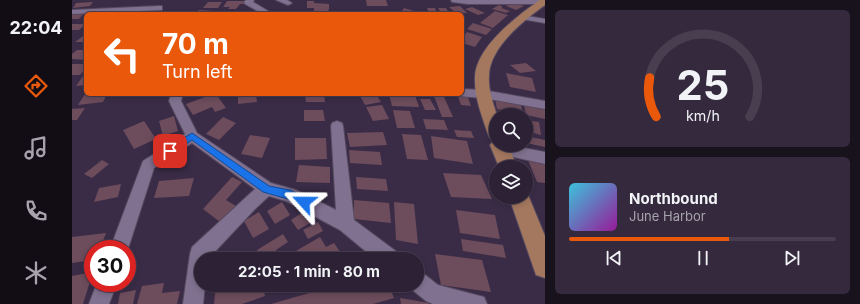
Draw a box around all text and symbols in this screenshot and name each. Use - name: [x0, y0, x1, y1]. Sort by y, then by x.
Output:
- text: 22:04: [10, 17, 63, 38]
- text: 70 m: [162, 27, 229, 61]
- icon: left: [96, 28, 148, 80]
- text: 25: [676, 59, 729, 109]
- text: Turn left: [162, 61, 232, 82]
- icon: directions: [22, 72, 50, 100]
- text: km/h: [686, 106, 719, 123]
- map controls: [489, 108, 533, 204]
- button: search: [489, 108, 533, 152]
- icon: music: [22, 134, 50, 162]
- pin: [153, 134, 187, 168]
- icon: arrive: [159, 140, 181, 162]
- button: layers: [489, 160, 533, 204]
- position arrow: [283, 181, 325, 223]
- text: Northbound: [629, 189, 718, 208]
- icon: phone: [22, 197, 50, 225]
- text: June Harbor: [629, 208, 706, 224]
- speed limit sign: 30: [84, 240, 136, 292]
- icon: previous: [603, 247, 625, 269]
- icon: pause: [692, 247, 714, 269]
- icon: next: [781, 247, 803, 269]
- icon: climate: [22, 259, 50, 287]
- text: 22:05 · 1 min · 80 m: [238, 262, 380, 281]

